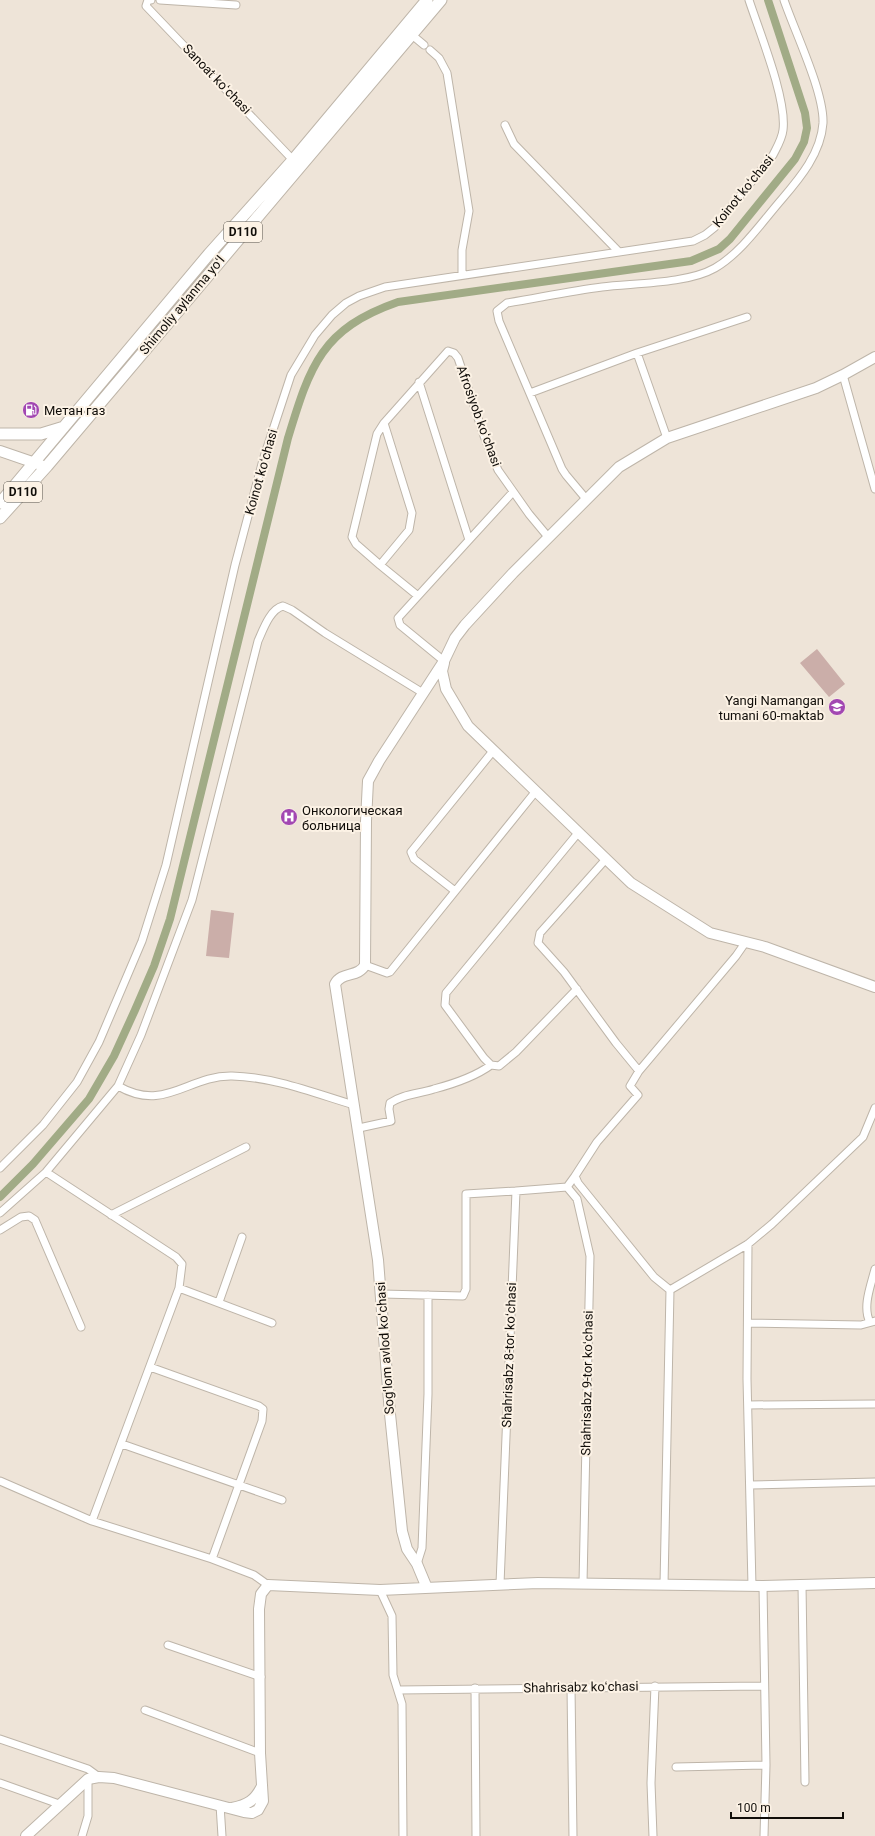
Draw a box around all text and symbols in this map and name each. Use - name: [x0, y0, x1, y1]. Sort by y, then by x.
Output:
- street label: Sanoat koʻchasi: [180, 41, 254, 117]
- street label: Koinot koʻchasi: [709, 152, 777, 230]
- road number: D110: [224, 222, 262, 242]
- street label: Shimoliy aylanma yoʻl: [136, 253, 228, 357]
- street label: Afrosiyob koʻchasi: [454, 363, 504, 469]
- fuel station icon: Метан газ: [21, 400, 41, 420]
- place label: Метан газ: [44, 403, 105, 418]
- street label: Koinot koʻchasi: [242, 427, 280, 517]
- road number: D110: [4, 482, 42, 502]
- place label: Yangi Namangan tumani 60-maktab: [719, 693, 824, 723]
- school or university icon: Yangi Namangan tumani 60-maktab: [827, 697, 847, 717]
- place label: Онкологическая больница: [302, 803, 403, 833]
- hospital icon: Онкологическая больница: [279, 807, 299, 827]
- street label: Sogʻlom avlod koʻchasi: [373, 1281, 397, 1415]
- street label: Shahrisabz 8-tor koʻchasi: [499, 1282, 519, 1428]
- street label: Shahrisabz 9-tor koʻchasi: [578, 1310, 596, 1456]
- street label: Shahrisabz koʻchasi: [523, 1678, 639, 1696]
- scale bar: [731, 1794, 843, 1820]
- text: 100 m: [737, 1801, 771, 1815]

